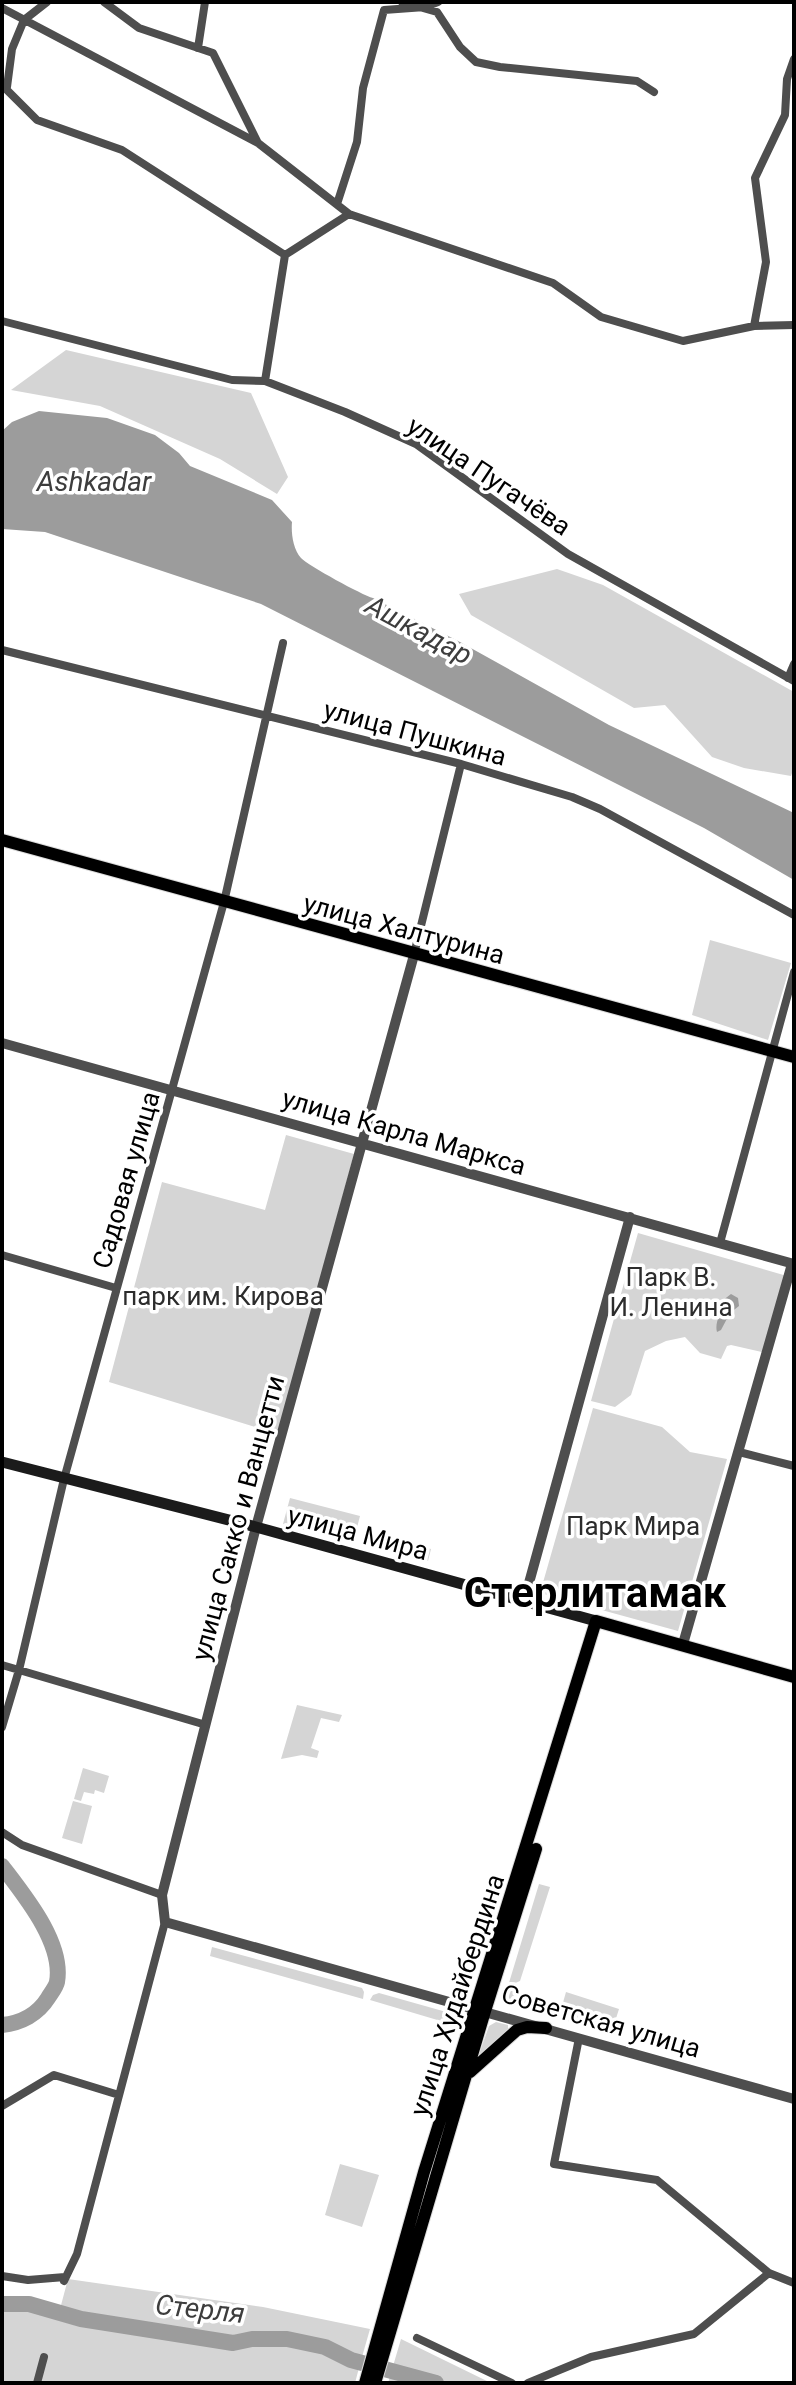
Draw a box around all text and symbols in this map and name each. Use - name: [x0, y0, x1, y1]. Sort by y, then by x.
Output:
- street label: улица Пугачёва: [402, 410, 576, 542]
- water label: Ashkadar: [35, 465, 152, 498]
- water label: Ашкадар: [358, 587, 478, 672]
- street label: улица Пушкина: [320, 694, 510, 772]
- street label: улица Халтурина: [300, 888, 508, 970]
- street label: улица Карла Маркса: [279, 1083, 529, 1181]
- street label: Садовая улица: [86, 1088, 166, 1272]
- park label: Парк В. И. Ленина: [609, 1262, 733, 1322]
- park label: парк им. Кирова: [122, 1281, 324, 1311]
- street label: улица Сакко и Ванцетти: [185, 1372, 291, 1664]
- street label: улица Мира: [284, 1500, 432, 1566]
- park label: Парк Мира: [566, 1511, 700, 1541]
- district label: Стерлитамак: [464, 1568, 727, 1617]
- street label: улица Худайбердина: [404, 1870, 510, 2120]
- street label: Советская улица: [498, 1978, 704, 2064]
- water label: Стерля: [154, 2288, 246, 2330]

